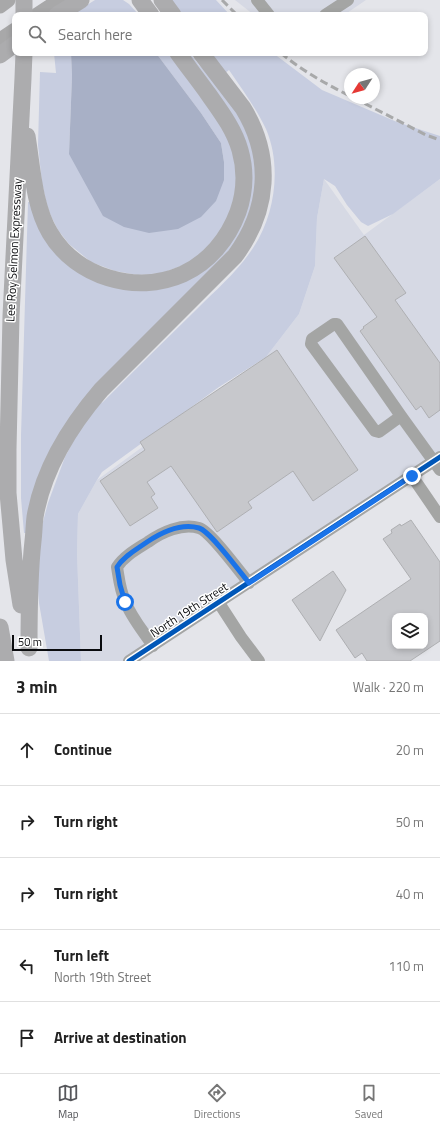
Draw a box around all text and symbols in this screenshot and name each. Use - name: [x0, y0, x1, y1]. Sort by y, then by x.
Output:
- search box: [12, 12, 428, 56]
- icon: search: [26, 23, 48, 45]
- text: Search here: [58, 23, 132, 46]
- north arrow: [344, 68, 380, 104]
- street label: Lee Roy Selmon Expressway: [0, 178, 27, 322]
- route end: [403, 467, 421, 485]
- street label: North 19th Street: [146, 577, 232, 642]
- route start: [116, 593, 134, 611]
- map controls: [392, 613, 428, 649]
- button: layers: [392, 613, 428, 649]
- scale bar: [12, 633, 102, 652]
- text: 50 m: [18, 634, 42, 650]
- text: 3 min: [16, 674, 57, 700]
- text: Walk · 220 m: [353, 677, 424, 697]
- text: Continue: [54, 738, 112, 761]
- icon: ahead: [16, 739, 38, 761]
- text: 20 m: [396, 740, 424, 760]
- text: Turn right: [54, 810, 118, 833]
- icon: right: [16, 811, 38, 833]
- text: 50 m: [396, 812, 424, 832]
- text: Turn right: [54, 882, 118, 905]
- icon: right: [16, 883, 38, 905]
- text: 40 m: [396, 884, 424, 904]
- text: Turn left: [54, 944, 109, 967]
- icon: left: [16, 955, 38, 977]
- text: 110 m: [388, 956, 424, 976]
- text: North 19th Street: [54, 967, 151, 987]
- text: Arrive at destination: [54, 1026, 187, 1049]
- icon: arrive: [16, 1027, 38, 1049]
- tab: Map: [57, 1082, 79, 1122]
- tab: Directions: [194, 1082, 240, 1122]
- tab: Saved: [355, 1082, 383, 1122]

